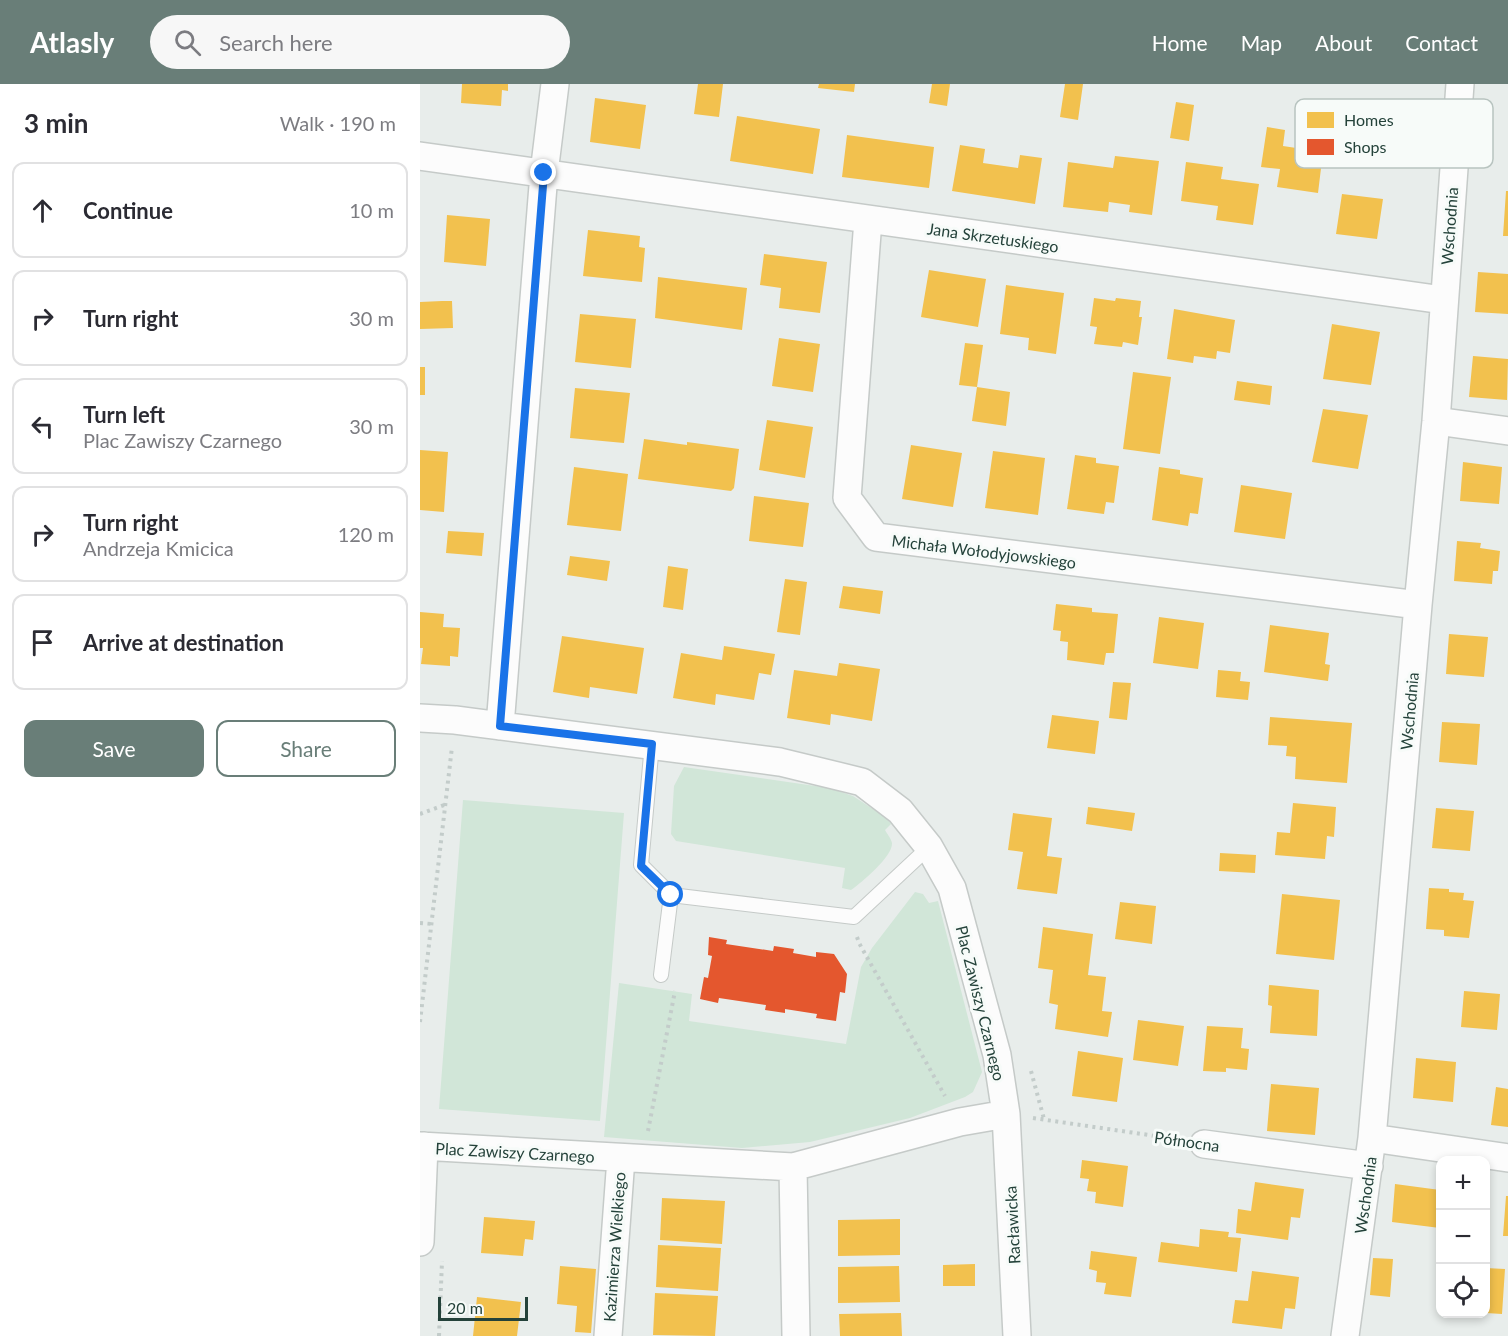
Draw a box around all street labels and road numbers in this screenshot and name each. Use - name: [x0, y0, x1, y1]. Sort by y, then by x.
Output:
- street label: Wschodnia: [1437, 186, 1461, 266]
- street label: Jana Skrzetuskiego: [926, 218, 1060, 256]
- street label: Michała Wołodyjowskiego: [891, 530, 1077, 572]
- street label: Wschodnia: [1396, 671, 1422, 751]
- street label: Plac Zawiszy Czarnego: [953, 923, 1009, 1083]
- street label: Północna: [1153, 1127, 1221, 1155]
- street label: Plac Zawiszy Czarnego: [435, 1138, 595, 1166]
- street label: Wschodnia: [1350, 1155, 1380, 1235]
- street label: Kazimierza Wielkiego: [599, 1171, 629, 1323]
- street label: Racławicka: [1000, 1185, 1024, 1265]

